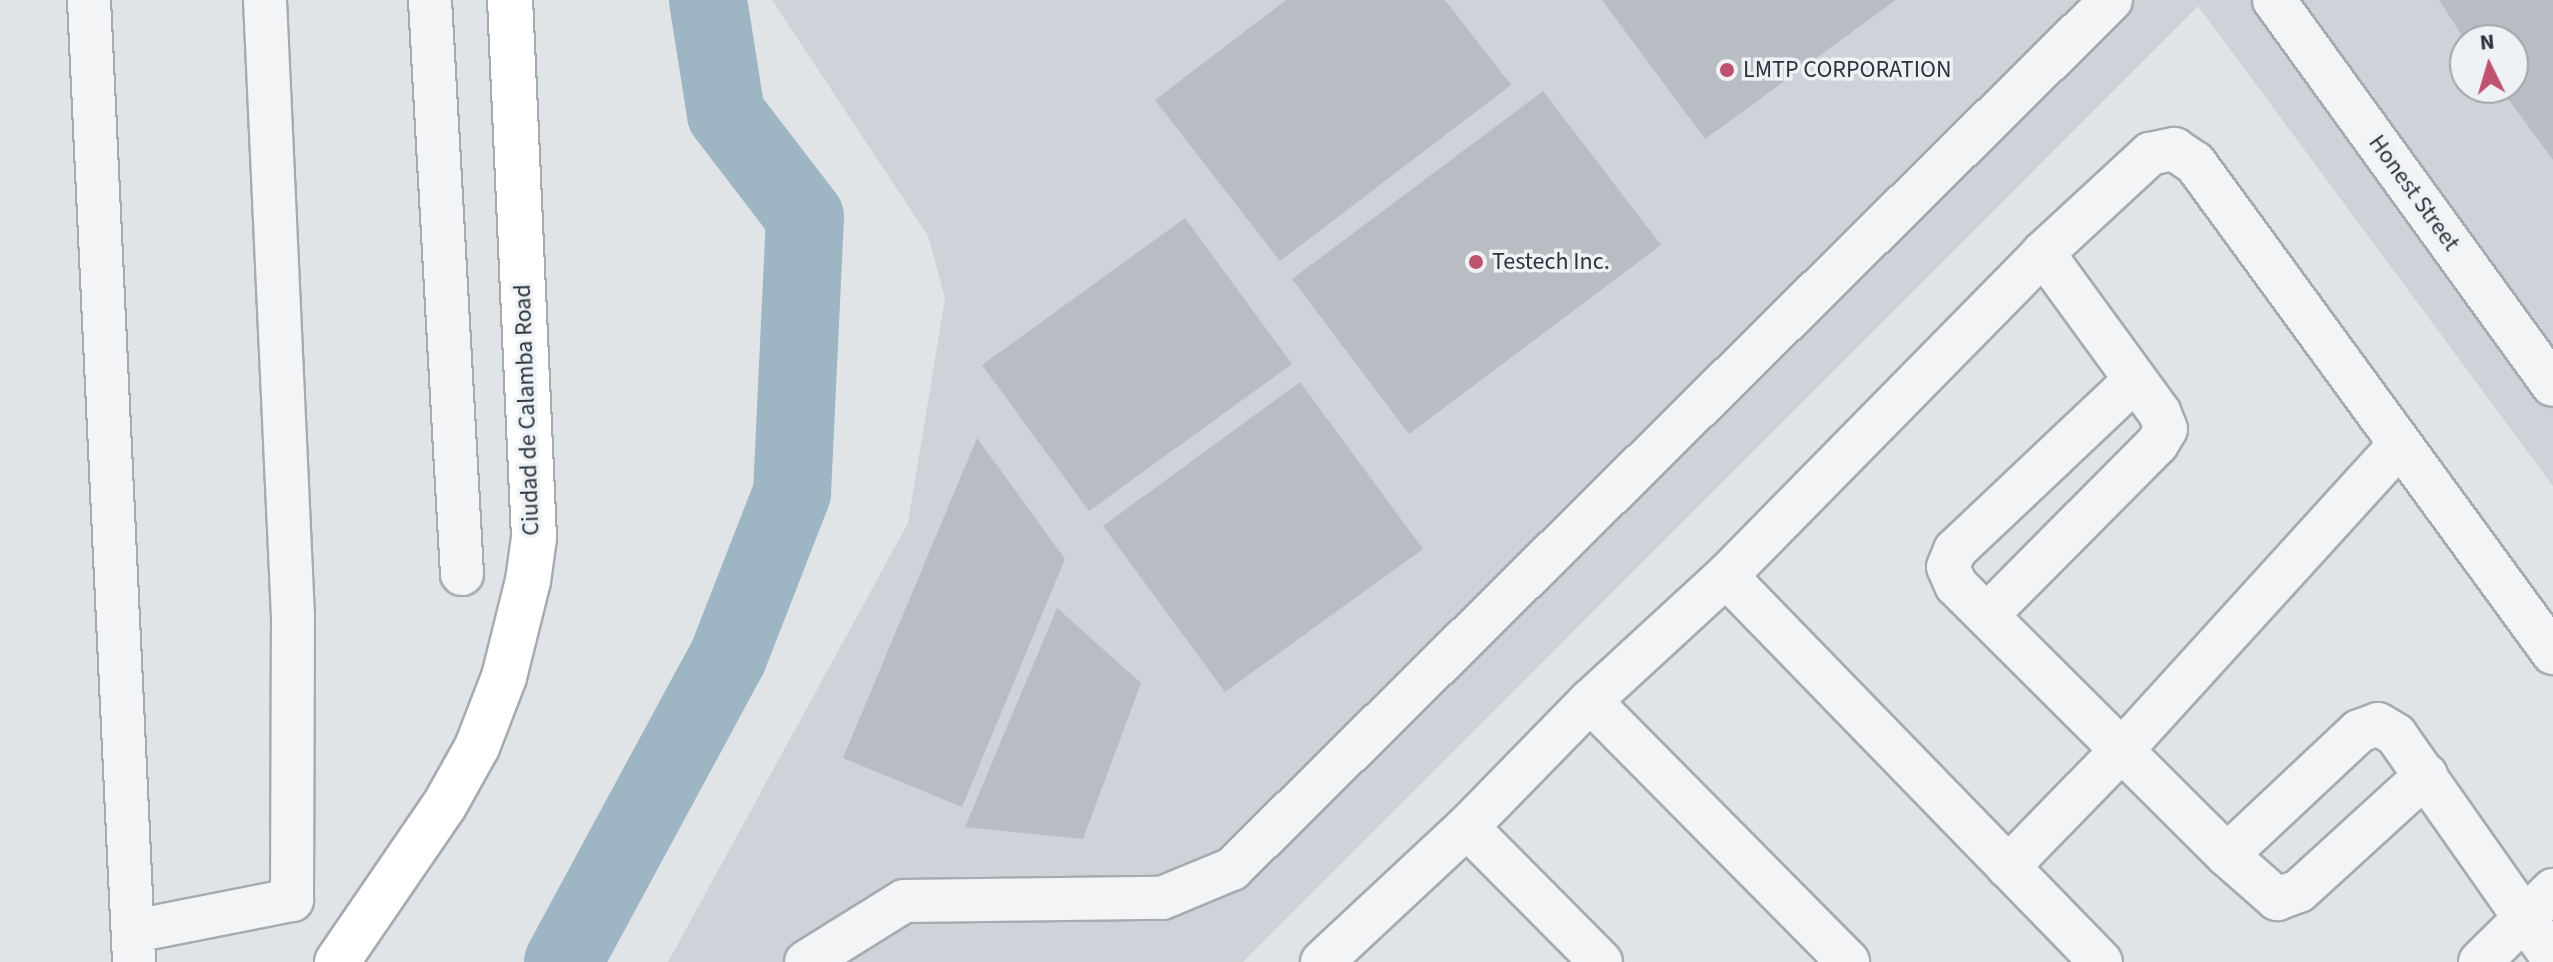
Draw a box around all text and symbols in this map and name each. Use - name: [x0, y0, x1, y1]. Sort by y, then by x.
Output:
- north arrow: [2449, 24, 2529, 104]
- text: N: [2478, 26, 2496, 59]
- place label: LMTP CORPORATION: [1743, 56, 1951, 84]
- marker: LMTP CORPORATION: [1718, 61, 1736, 79]
- street label: Honest Street: [2362, 129, 2466, 257]
- place label: Testech Inc.: [1492, 248, 1610, 276]
- marker: Testech Inc.: [1467, 253, 1485, 271]
- street label: Ciudad de Calamba Road: [508, 284, 546, 536]

